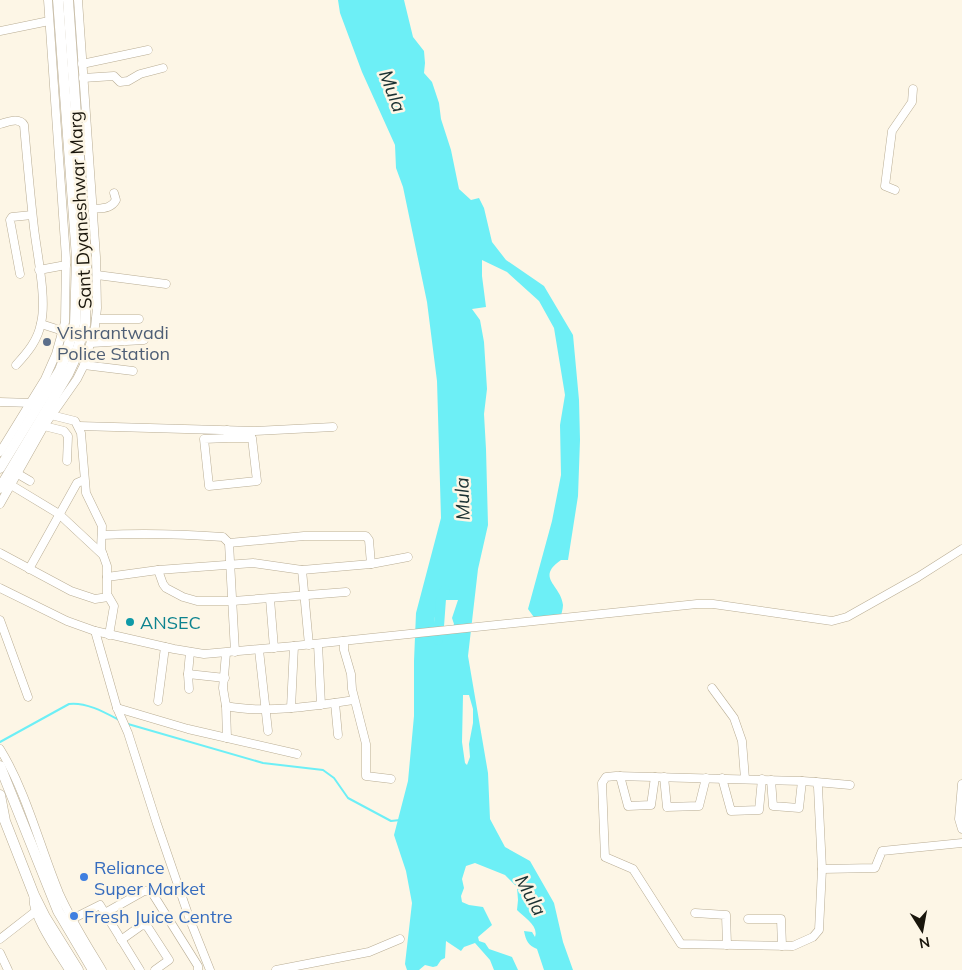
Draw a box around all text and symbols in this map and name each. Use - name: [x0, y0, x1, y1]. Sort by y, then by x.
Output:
- water label: Mula: [374, 67, 412, 115]
- street label: Sant Dyaneshwar Marg: [63, 111, 97, 309]
- place label: Vishrantwadi Police Station: [57, 321, 170, 365]
- marker: Vishrantwadi Police Station: [41, 336, 53, 348]
- water label: Mula: [449, 477, 475, 521]
- place label: ANSEC: [140, 611, 201, 634]
- marker: ANSEC: [124, 616, 136, 628]
- place label: Reliance Super Market: [94, 856, 205, 900]
- water label: Mula: [510, 870, 552, 920]
- marker: Reliance Super Market: [78, 871, 90, 883]
- place label: Fresh Juice Centre: [84, 905, 233, 928]
- north arrow: [897, 905, 947, 955]
- marker: Fresh Juice Centre: [68, 910, 80, 922]
- text: N: [918, 933, 931, 953]

